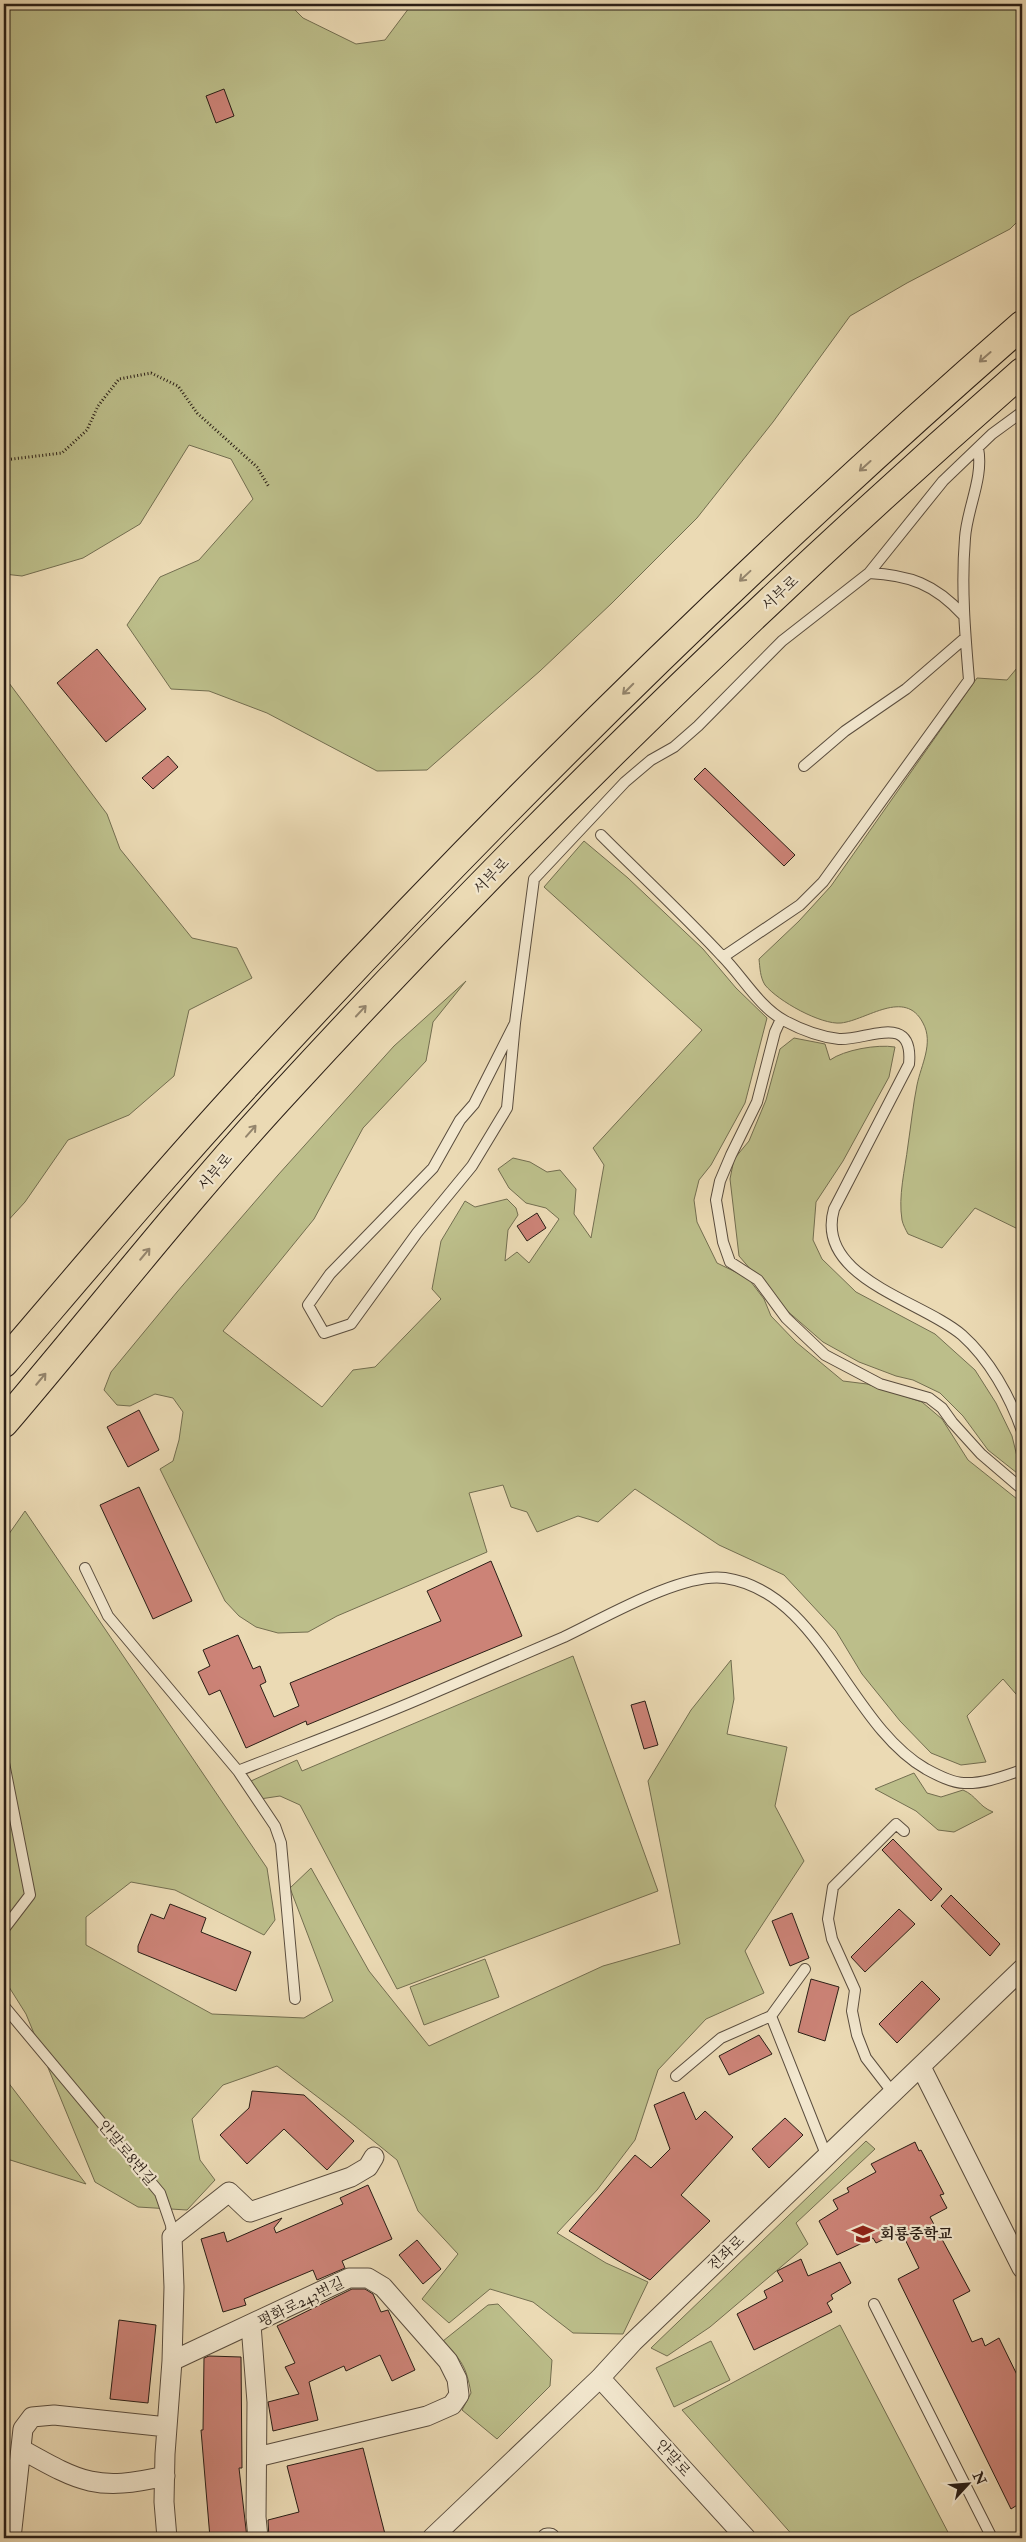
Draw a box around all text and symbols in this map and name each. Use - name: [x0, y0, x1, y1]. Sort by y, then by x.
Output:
- one-way arrow: [979, 351, 992, 363]
- one-way arrow: [858, 460, 871, 472]
- one-way arrow: [739, 570, 752, 582]
- street label: 서부로: [758, 571, 803, 615]
- one-way arrow: [622, 683, 635, 695]
- street label: 서부로: [469, 854, 514, 899]
- one-way arrow: [355, 1005, 367, 1018]
- one-way arrow: [245, 1124, 257, 1137]
- street label: 서부로: [194, 1149, 237, 1195]
- one-way arrow: [140, 1248, 151, 1261]
- one-way arrow: [36, 1373, 47, 1386]
- street label: 안말로8번길: [94, 2117, 159, 2190]
- school or university icon: 회룡중학교: [850, 2221, 876, 2247]
- place label: 회룡중학교: [880, 2225, 953, 2244]
- street label: 전좌로: [704, 2231, 749, 2275]
- street label: 평화로243번길: [255, 2273, 348, 2332]
- street label: 안말로: [651, 2436, 695, 2481]
- north arrow: [944, 2460, 994, 2510]
- text: N: [968, 2468, 990, 2488]

